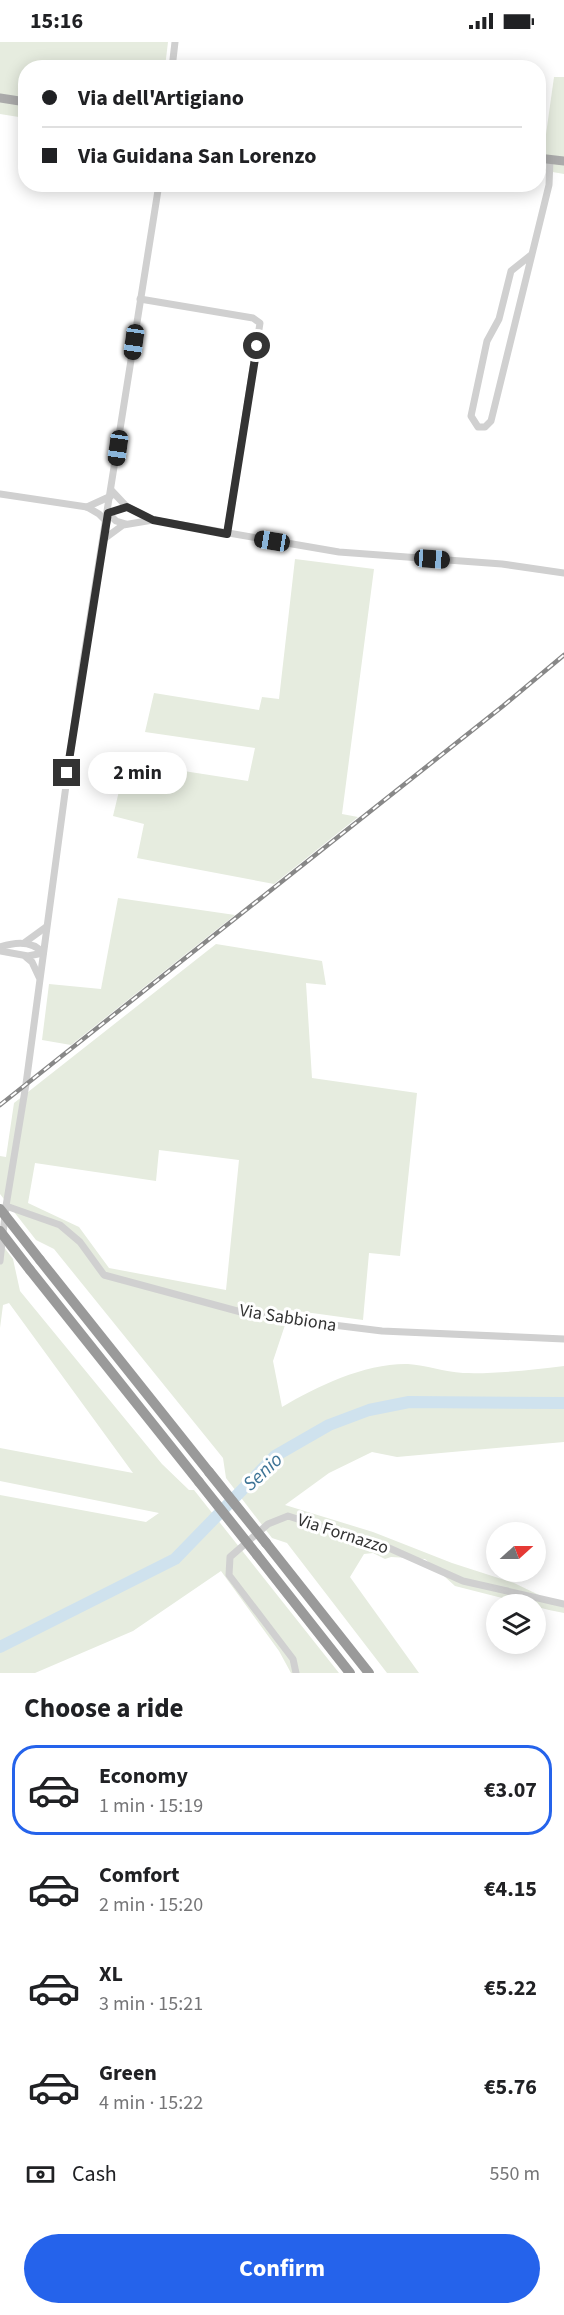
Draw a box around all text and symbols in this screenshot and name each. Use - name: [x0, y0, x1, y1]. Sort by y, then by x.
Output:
- text: 15:16: [30, 5, 83, 37]
- text: Via dell'Artigiano: [78, 82, 244, 114]
- text: Via Guidana San Lorenzo: [78, 140, 316, 172]
- car: [123, 323, 145, 361]
- route start: [243, 332, 270, 359]
- car: [107, 429, 129, 467]
- car: [253, 529, 291, 553]
- car: [413, 549, 451, 569]
- callout: 2 min: [88, 752, 187, 794]
- route end: [53, 759, 80, 786]
- text: 2 min: [113, 759, 162, 787]
- street label: Via Sabbiona: [238, 1298, 338, 1338]
- water label: Senio: [237, 1446, 289, 1498]
- street label: Via Fornazzo: [294, 1507, 392, 1561]
- north arrow: [486, 1522, 546, 1582]
- map controls: [486, 1522, 546, 1654]
- button: layers: [486, 1594, 546, 1654]
- text: Choose a ride: [24, 1689, 184, 1728]
- text: Economy: [99, 1760, 188, 1792]
- icon: car: [27, 1763, 81, 1817]
- text: €3.07: [484, 1774, 537, 1806]
- text: 1 min · 15:19: [99, 1792, 203, 1820]
- text: Comfort: [99, 1859, 180, 1891]
- icon: car: [27, 1862, 81, 1916]
- text: €4.15: [484, 1873, 537, 1905]
- text: 2 min · 15:20: [99, 1891, 203, 1919]
- text: XL: [99, 1958, 123, 1990]
- icon: car: [27, 1961, 81, 2015]
- text: €5.22: [484, 1972, 537, 2004]
- text: 3 min · 15:21: [99, 1990, 203, 2018]
- text: Green: [99, 2057, 157, 2089]
- icon: car: [27, 2060, 81, 2114]
- text: €5.76: [484, 2071, 537, 2103]
- text: 4 min · 15:22: [99, 2089, 203, 2117]
- icon: cash: [24, 2158, 57, 2191]
- text: Cash: [72, 2158, 117, 2190]
- text: 550 m: [490, 2160, 540, 2188]
- button: Confirm: [24, 2234, 540, 2303]

